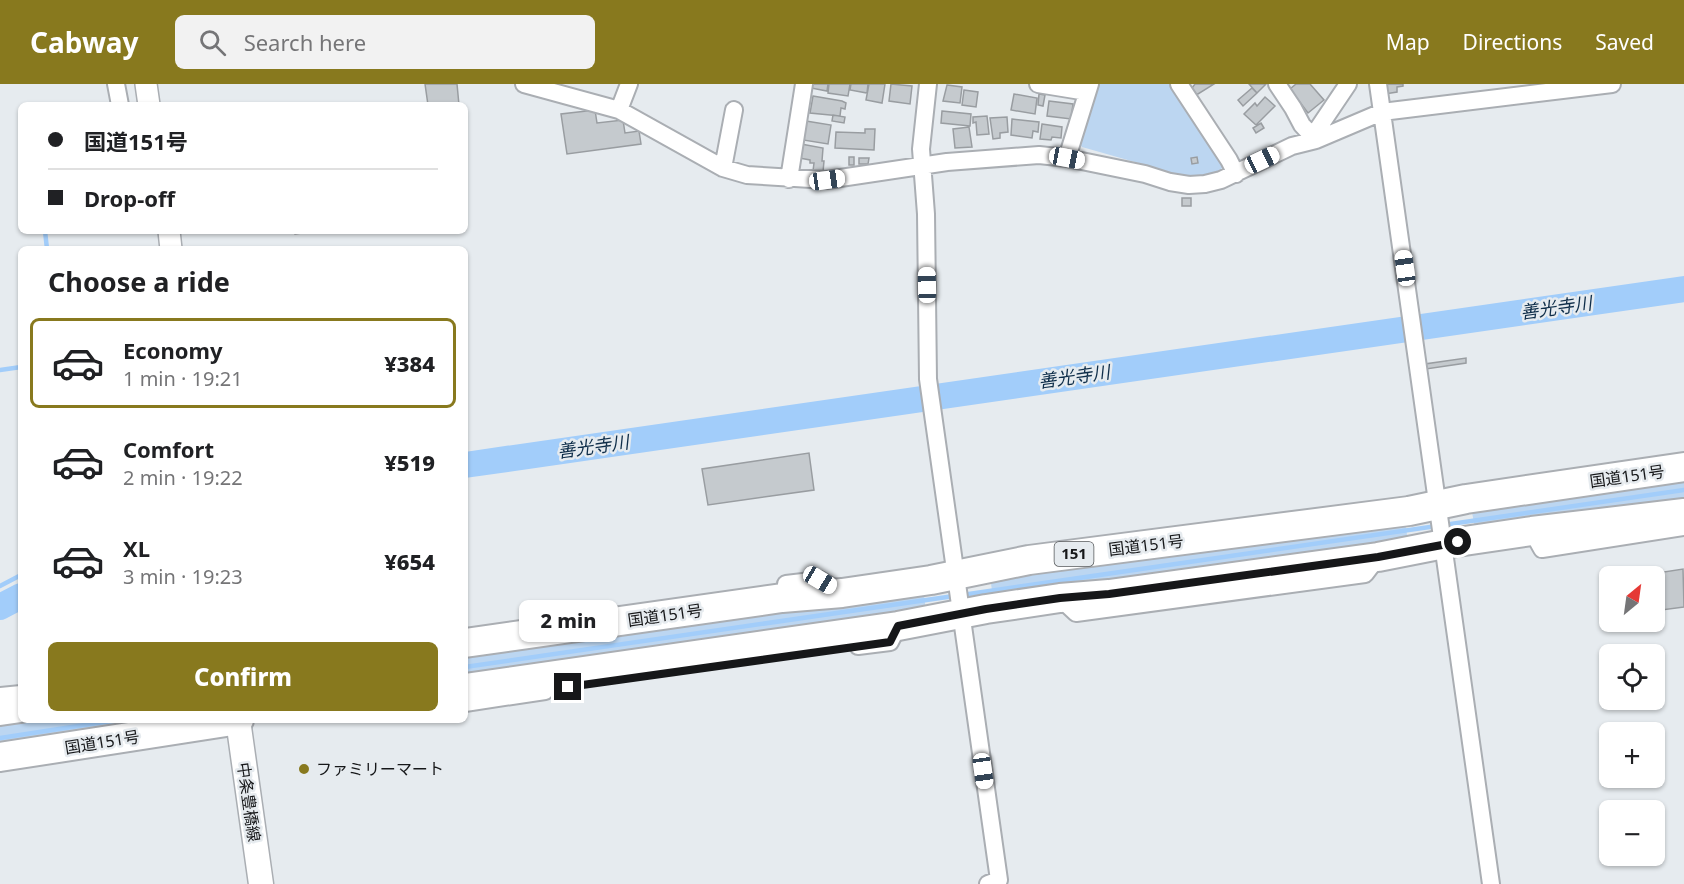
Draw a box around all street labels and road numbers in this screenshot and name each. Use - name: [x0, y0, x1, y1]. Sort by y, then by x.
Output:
- street label: 国道151号: [1588, 460, 1666, 492]
- street label: 国道151号: [1107, 529, 1185, 561]
- road number: 151: [1054, 542, 1094, 566]
- street label: 国道151号: [626, 599, 704, 631]
- street label: 国道151号: [63, 725, 141, 759]
- street label: 中条豊橋線: [233, 761, 265, 843]

